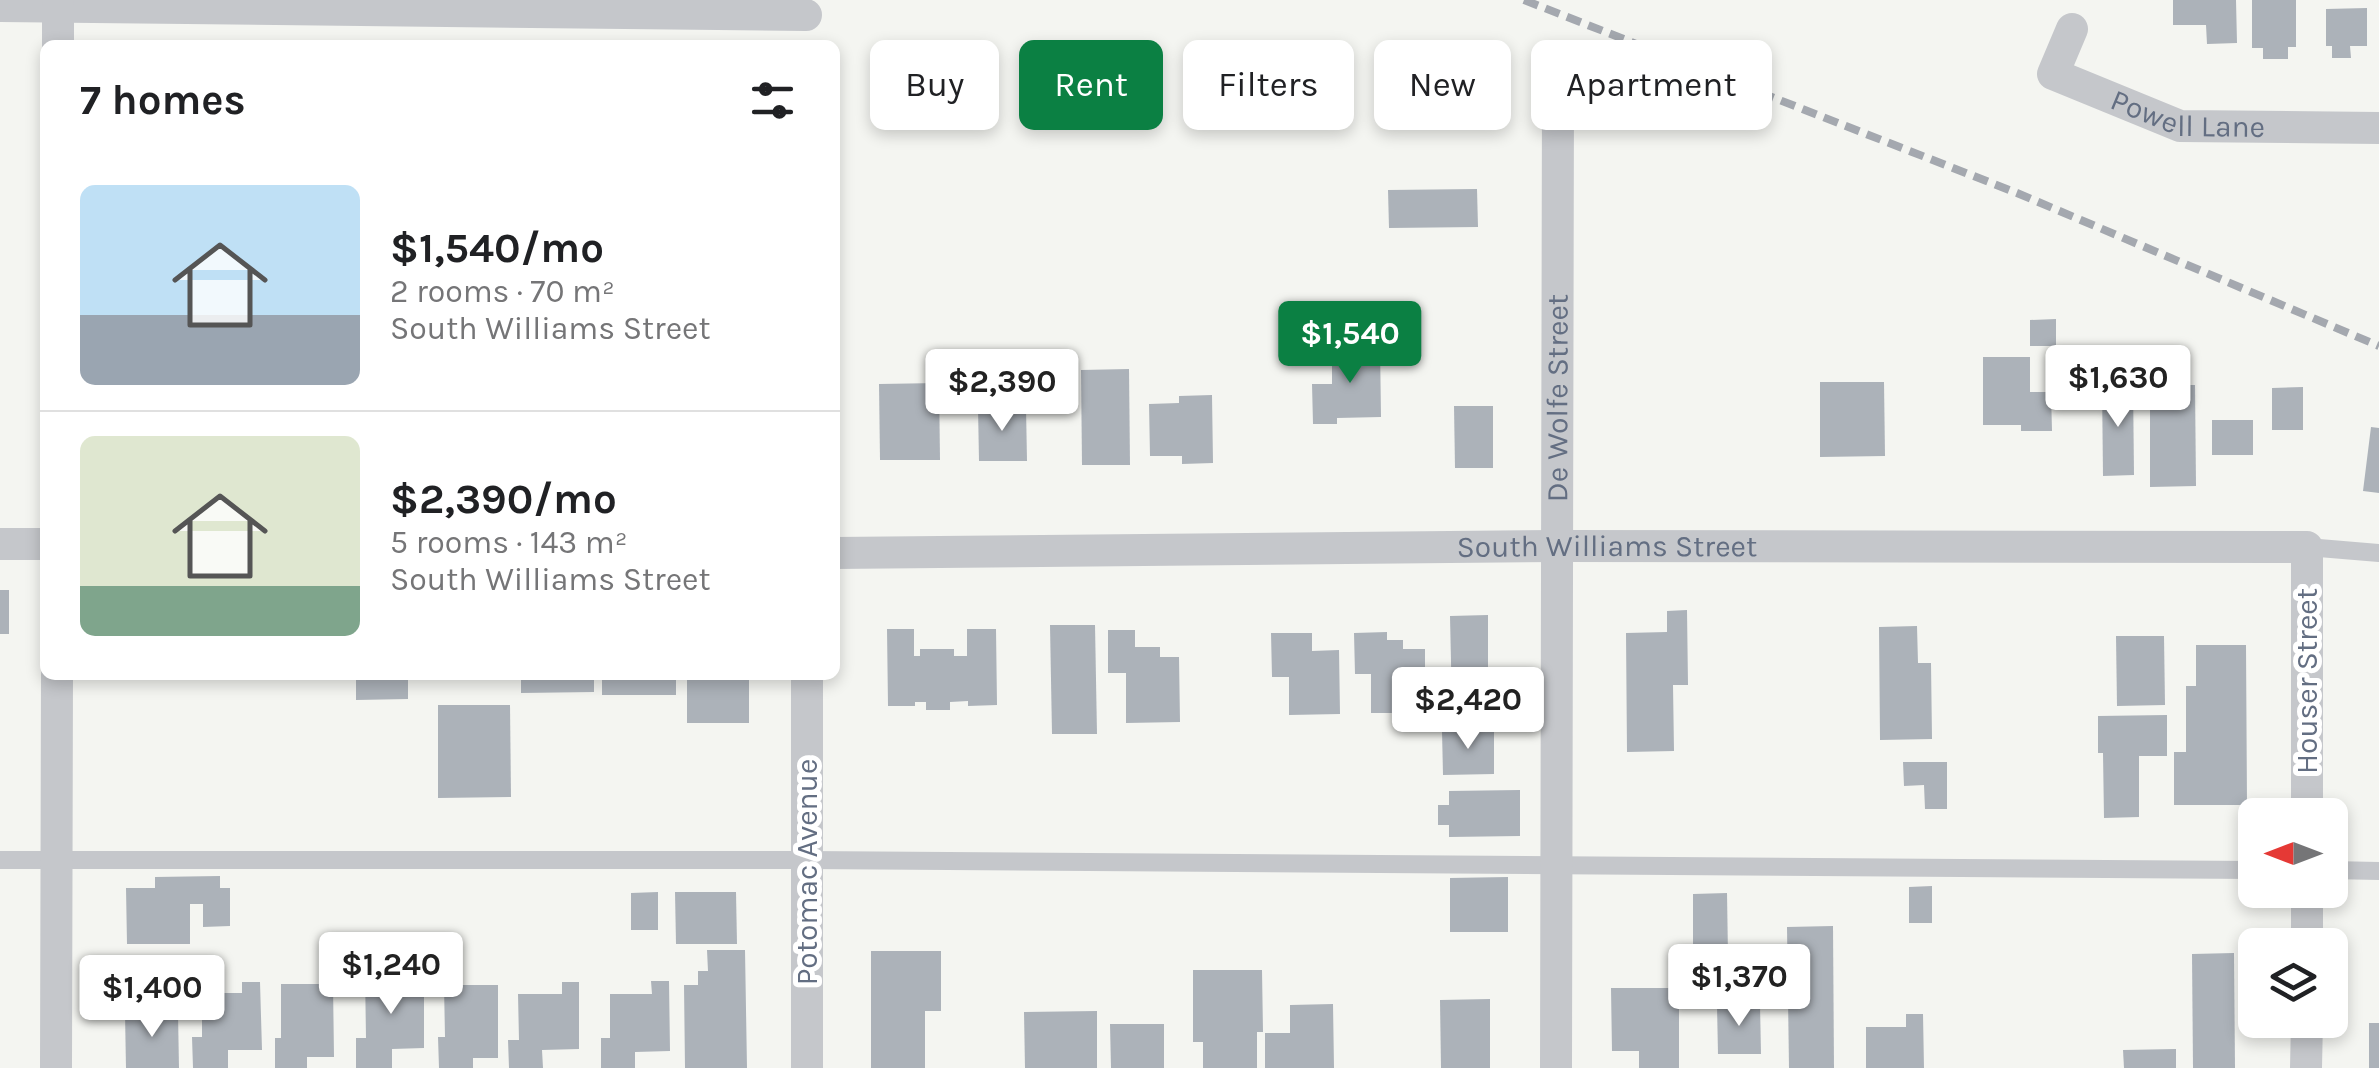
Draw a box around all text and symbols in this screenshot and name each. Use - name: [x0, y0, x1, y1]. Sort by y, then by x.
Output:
- chip: Buy: [870, 40, 999, 130]
- chip: Rent: [1019, 40, 1163, 130]
- chip: Filters: [1183, 40, 1354, 130]
- chip: New: [1374, 40, 1511, 130]
- chip: Apartment: [1531, 40, 1772, 130]
- icon: filters: [745, 73, 800, 128]
- text: 7 homes: [80, 75, 246, 125]
- street label: Powell Lane: [2105, 82, 2265, 145]
- text: $1,540/mo: [390, 223, 604, 273]
- icon: home: [160, 225, 280, 345]
- text: 2 rooms · 70 m²: [390, 273, 615, 310]
- street label: De Wolfe Street: [1539, 294, 1576, 502]
- pin: $1,540: [1269, 301, 1431, 386]
- text: South Williams Street: [390, 310, 711, 347]
- text: $1,540: [1300, 315, 1400, 352]
- pin: $1,630: [2037, 345, 2199, 430]
- pin: $2,390: [921, 349, 1083, 434]
- text: $1,630: [2067, 359, 2169, 396]
- text: $2,390: [947, 363, 1057, 400]
- text: $2,390/mo: [390, 474, 617, 524]
- icon: home: [160, 476, 280, 596]
- text: 5 rooms · 143 m²: [390, 524, 628, 561]
- street label: South Williams Street: [1456, 528, 1757, 565]
- text: South Williams Street: [390, 561, 711, 598]
- street label: Houser Street: [2289, 588, 2325, 774]
- pin: $2,420: [1387, 667, 1549, 752]
- text: $2,420: [1414, 681, 1522, 718]
- street label: Potomac Avenue: [789, 759, 825, 985]
- north arrow: [2238, 798, 2348, 908]
- map controls: [2238, 798, 2348, 1038]
- button: layers: [2238, 928, 2348, 1038]
- pin: $1,240: [310, 932, 472, 1017]
- pin: $1,370: [1658, 944, 1820, 1029]
- text: $1,240: [341, 946, 441, 983]
- pin: $1,400: [71, 955, 233, 1040]
- text: $1,370: [1690, 958, 1788, 995]
- text: $1,400: [101, 969, 203, 1006]

